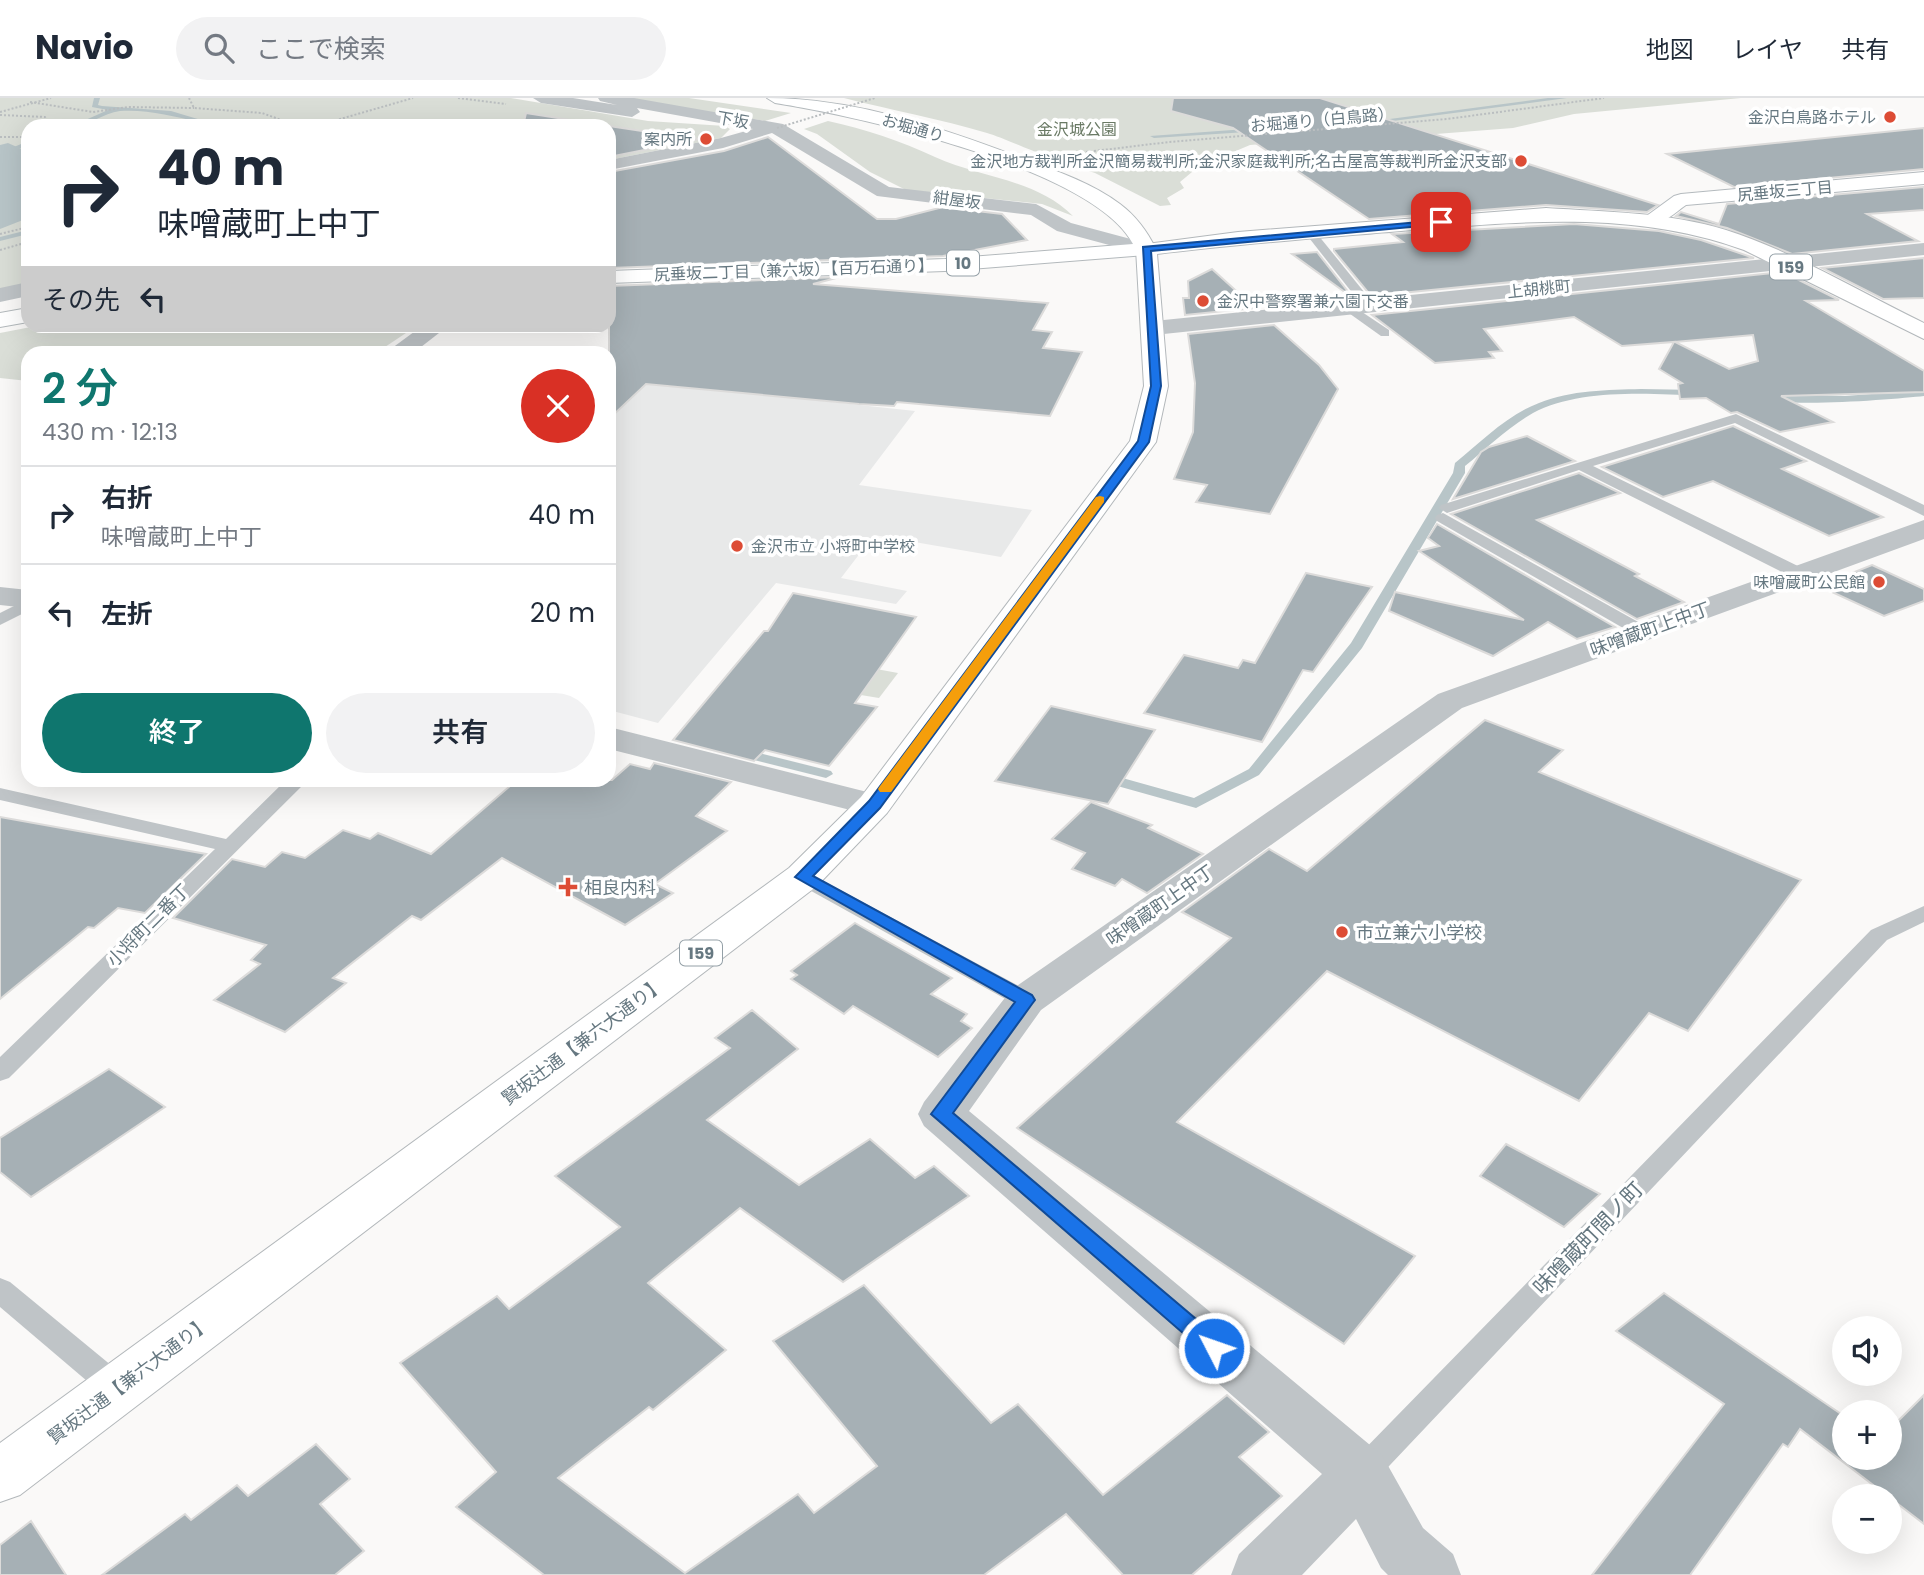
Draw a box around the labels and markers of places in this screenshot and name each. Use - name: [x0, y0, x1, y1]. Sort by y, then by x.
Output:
- place label: 金沢白鳥路ホテル: [1748, 106, 1876, 129]
- marker: 金沢白鳥路ホテル: [1882, 109, 1898, 125]
- place label: 案内所: [644, 128, 692, 151]
- marker: 案内所: [698, 131, 714, 147]
- place label: 金沢地方裁判所金沢簡易裁判所;金沢家庭裁判所;名古屋高等裁判所金沢支部: [971, 150, 1507, 173]
- marker: 金沢地方裁判所金沢簡易裁判所;金沢家庭裁判所;名古屋高等裁判所金沢支部: [1513, 153, 1529, 169]
- pin: [1411, 192, 1471, 252]
- place label: 金沢中警察署兼六園下交番: [1217, 290, 1409, 313]
- marker: 金沢中警察署兼六園下交番: [1195, 293, 1211, 309]
- place label: 金沢市立 小将町中学校: [751, 535, 915, 558]
- marker: 金沢市立 小将町中学校: [729, 538, 745, 554]
- place label: 味噌蔵町公民館: [1753, 571, 1865, 594]
- marker: 味噌蔵町公民館: [1871, 574, 1887, 590]
- place label: 相良内科: [584, 875, 656, 900]
- marker: 相良内科: [558, 877, 578, 897]
- place label: 市立兼六小学校: [1356, 920, 1482, 945]
- marker: 市立兼六小学校: [1334, 924, 1350, 940]

